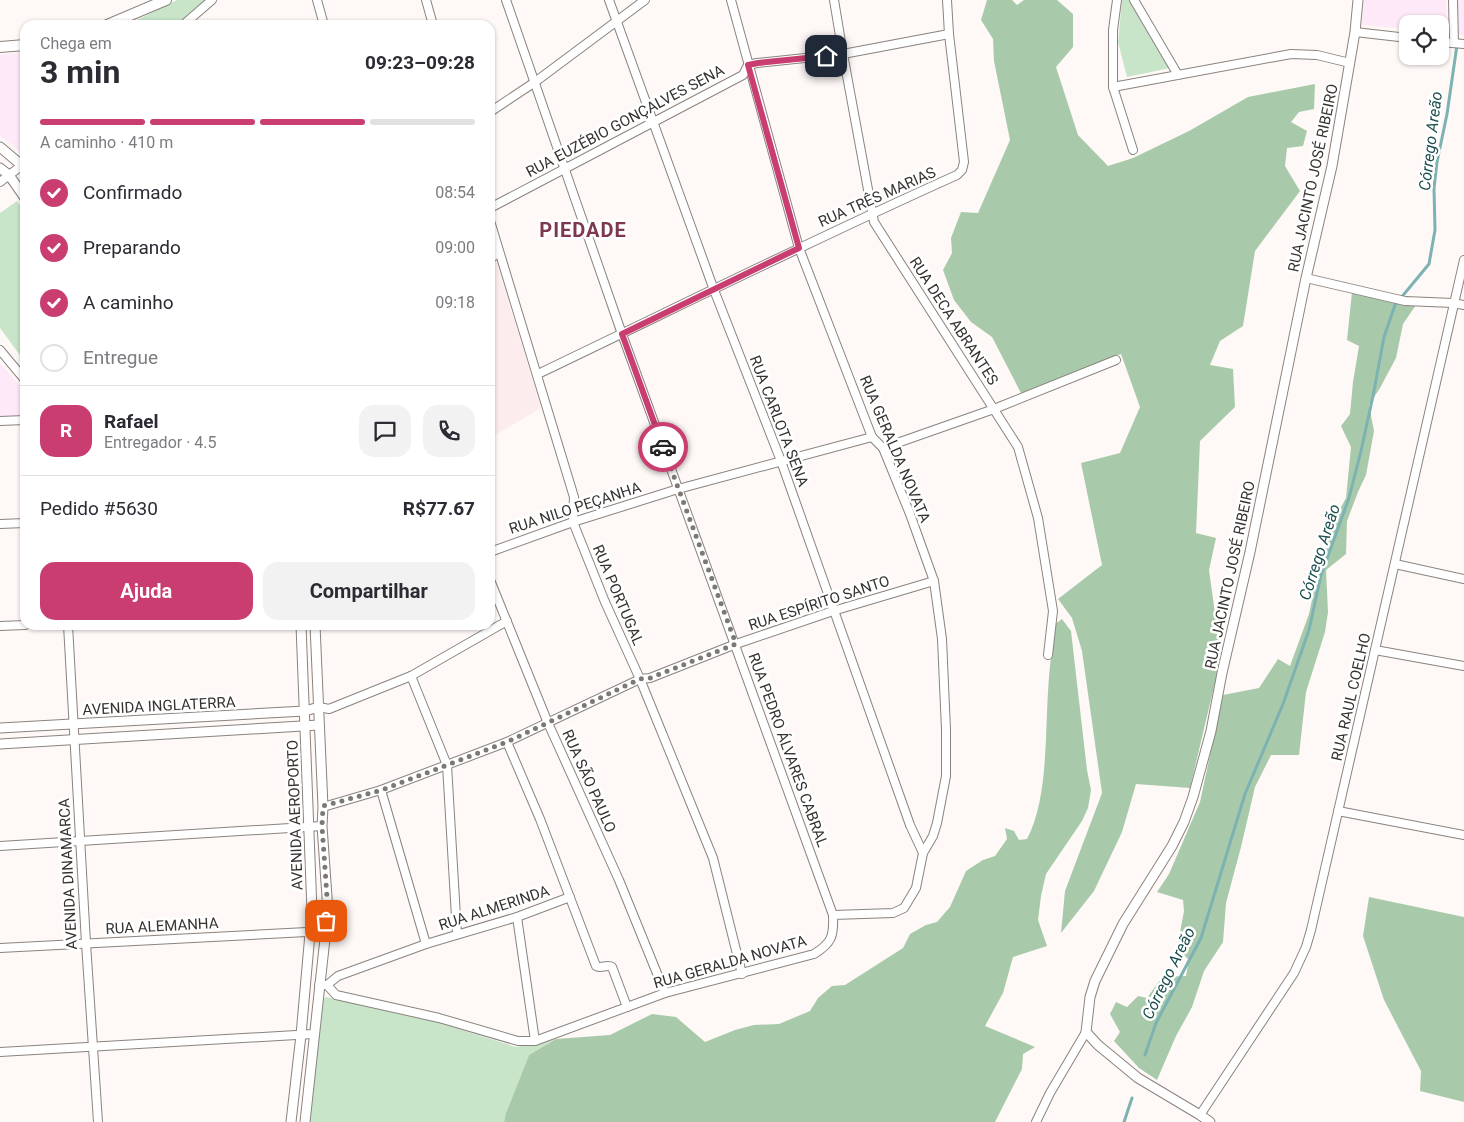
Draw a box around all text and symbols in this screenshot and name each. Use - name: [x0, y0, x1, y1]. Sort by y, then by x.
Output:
- map controls: [1399, 15, 1449, 65]
- button: locate: [1399, 15, 1449, 65]
- text: Chega em: [40, 34, 112, 53]
- pin: [805, 35, 847, 77]
- icon: home: [812, 42, 840, 70]
- text: 09:23–09:28: [365, 51, 475, 74]
- text: 3 min: [40, 53, 120, 91]
- street label: RUA EUZÉBIO GONÇALVES SENA: [523, 61, 727, 181]
- street label: RUA JACINTO JOSÉ RIBEIRO: [1284, 82, 1342, 274]
- water label: Córrego Areão: [1415, 90, 1446, 192]
- text: A caminho · 410 m: [40, 133, 173, 152]
- street label: RUA TRÊS MARIAS: [816, 163, 939, 231]
- icon: check: [40, 179, 68, 207]
- text: Confirmado: [83, 181, 182, 204]
- text: 08:54: [435, 183, 475, 202]
- district label: PIEDADE: [539, 218, 627, 242]
- icon: check: [40, 234, 68, 262]
- text: Preparando: [83, 236, 181, 259]
- text: 09:00: [435, 238, 475, 257]
- street label: RUA DECA ABRANTES: [906, 254, 1002, 388]
- icon: check: [40, 289, 68, 317]
- text: A caminho: [83, 291, 173, 314]
- text: 09:18: [435, 293, 475, 312]
- text: Entregue: [83, 346, 158, 369]
- street label: RUA CARLOTA SENA: [746, 353, 812, 489]
- street label: RUA GERALDA NOVATA: [856, 373, 934, 526]
- button: chat: [359, 405, 411, 457]
- button: phone: [423, 405, 475, 457]
- text: Rafael: [104, 410, 159, 433]
- text: R: [60, 419, 72, 442]
- courier: [638, 422, 688, 472]
- text: Entregador · 4.5: [104, 433, 217, 452]
- icon: car: [649, 433, 677, 461]
- street label: RUA NILO PEÇANHA: [507, 478, 643, 538]
- street label: RUA JACINTO JOSÉ RIBEIRO: [1201, 479, 1259, 671]
- text: Pedido #5630: [40, 497, 158, 520]
- text: R$77.67: [403, 497, 475, 520]
- water label: Córrego Areão: [1295, 502, 1344, 603]
- street label: RUA PORTUGAL: [589, 542, 647, 648]
- button: Ajuda: [40, 562, 253, 620]
- button: Compartilhar: [263, 562, 475, 620]
- street label: RUA ESPÍRITO SANTO: [746, 572, 892, 634]
- street label: RUA RAUL COELHO: [1328, 631, 1374, 763]
- street label: RUA PEDRO ÁLVARES CABRAL: [744, 651, 832, 849]
- street label: AVENIDA INGLATERRA: [82, 693, 236, 719]
- street label: RUA SÃO PAULO: [558, 727, 620, 835]
- street label: AVENIDA AEROPORTO: [283, 739, 307, 891]
- street label: AVENIDA DINAMARCA: [55, 798, 81, 950]
- street label: RUA ALMERINDA: [436, 882, 552, 934]
- pin: [305, 900, 347, 942]
- icon: bag: [312, 907, 340, 935]
- street label: RUA ALEMANHA: [105, 914, 219, 938]
- water label: Córrego Areão: [1138, 924, 1199, 1022]
- street label: RUA GERALDA NOVATA: [651, 931, 809, 992]

